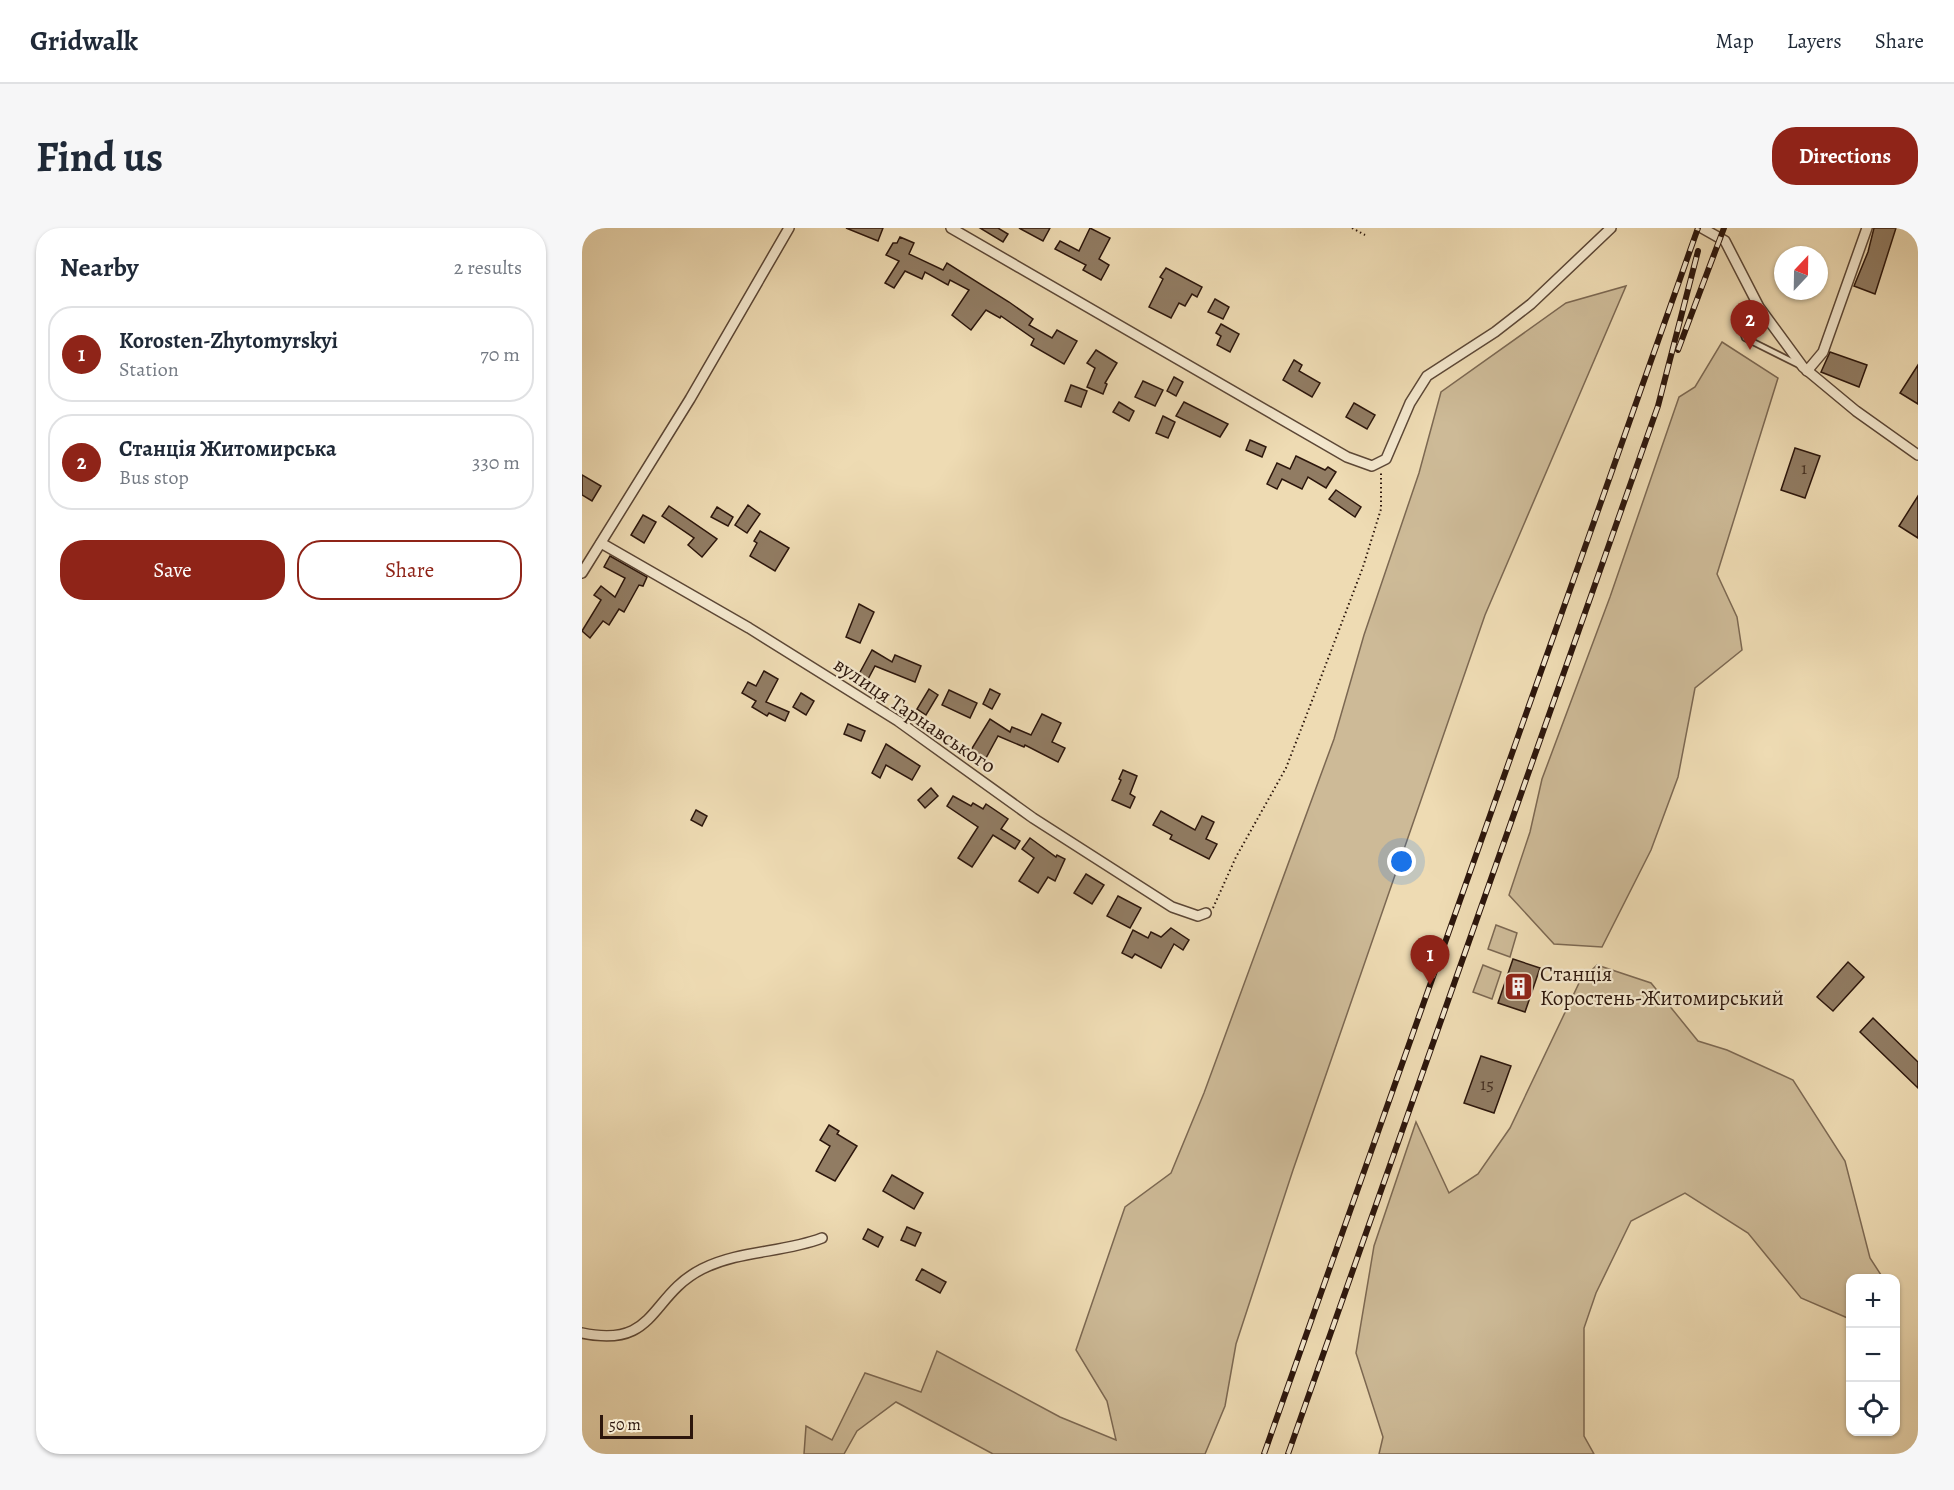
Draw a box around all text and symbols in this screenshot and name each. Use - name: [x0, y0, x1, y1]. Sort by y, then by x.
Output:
- text: Gridwalk: [30, 22, 138, 60]
- text: Map: [1715, 27, 1754, 55]
- text: Layers: [1787, 27, 1842, 55]
- text: Share: [1875, 27, 1924, 55]
- button: Directions: [1772, 127, 1918, 185]
- text: Find us: [36, 128, 163, 185]
- north arrow: [1774, 246, 1828, 300]
- text: Nearby: [60, 250, 139, 285]
- text: 2 results: [454, 254, 522, 281]
- pin: 2: [1730, 300, 1770, 350]
- text: Korosten-Zhytomyrskyi: [119, 326, 338, 356]
- text: 1: [78, 341, 85, 368]
- text: 70 m: [480, 341, 520, 368]
- text: Station: [119, 356, 179, 383]
- text: Станція Житомирська: [119, 434, 336, 464]
- text: 2: [77, 449, 86, 476]
- text: 330 m: [472, 449, 520, 476]
- house number: 1: [1801, 456, 1807, 480]
- text: Bus stop: [119, 464, 189, 491]
- button: Save: [60, 540, 285, 600]
- button: Share: [297, 540, 522, 600]
- street label: вулиця Тарнавського: [828, 650, 1002, 780]
- your location: [1387, 847, 1416, 876]
- pin: 1: [1410, 936, 1450, 985]
- place label: Станція Коростень-Житомирський: [1540, 960, 1784, 1012]
- building icon: Станція Коростень-Житомирський: [1503, 970, 1535, 1002]
- house number: 15: [1480, 1072, 1494, 1096]
- map controls: [1846, 1274, 1900, 1436]
- button: +: [1846, 1274, 1900, 1328]
- button: −: [1846, 1328, 1900, 1382]
- button: locate: [1846, 1382, 1900, 1436]
- scale bar: [600, 1412, 693, 1440]
- text: 50 m: [609, 1414, 641, 1436]

